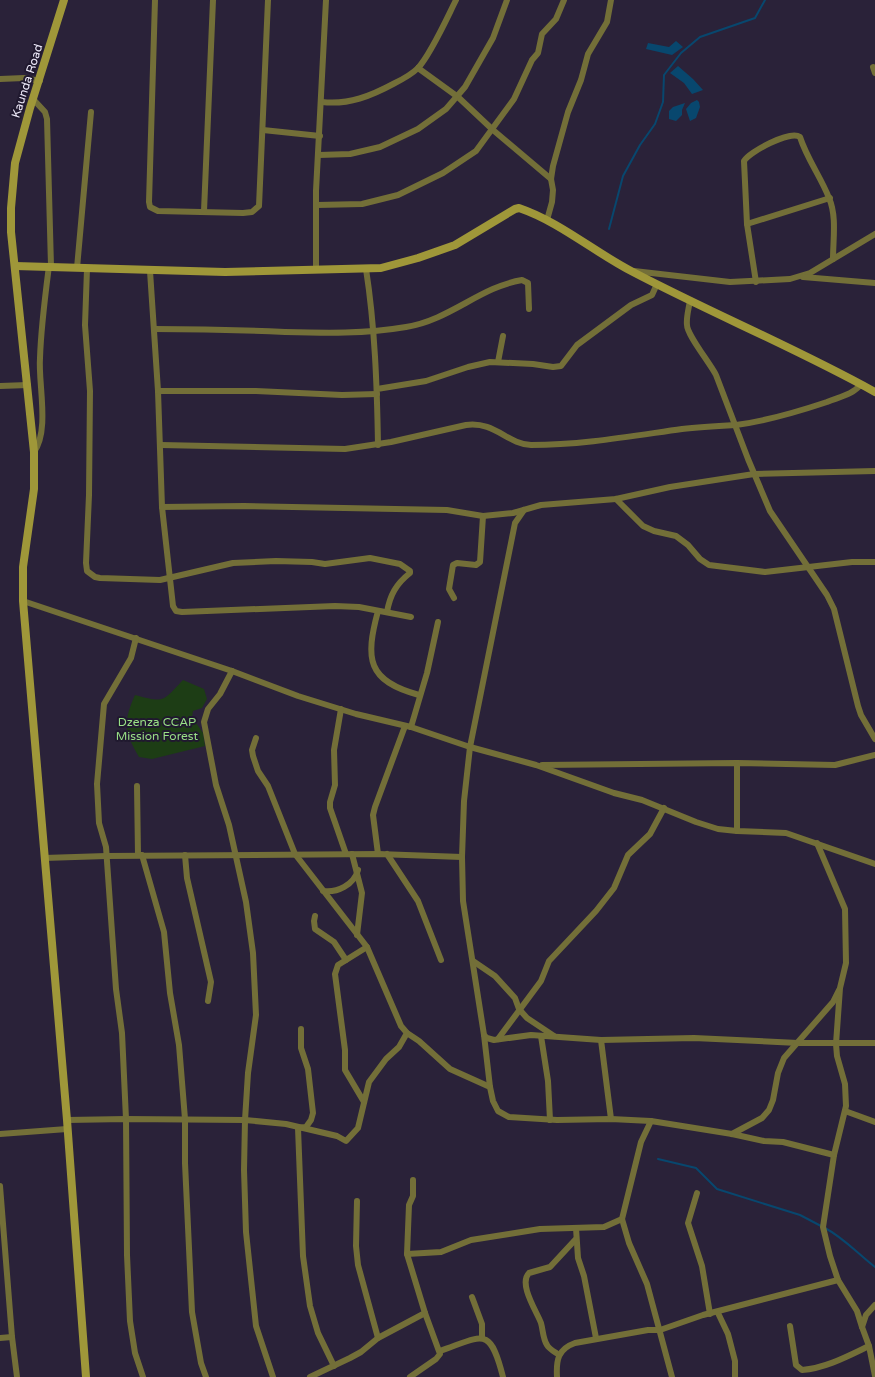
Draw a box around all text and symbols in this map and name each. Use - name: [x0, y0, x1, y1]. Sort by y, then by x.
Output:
- street label: Kaunda Road: [8, 42, 46, 120]
- park label: Dzenza CCAP Mission Forest: [116, 715, 199, 743]

